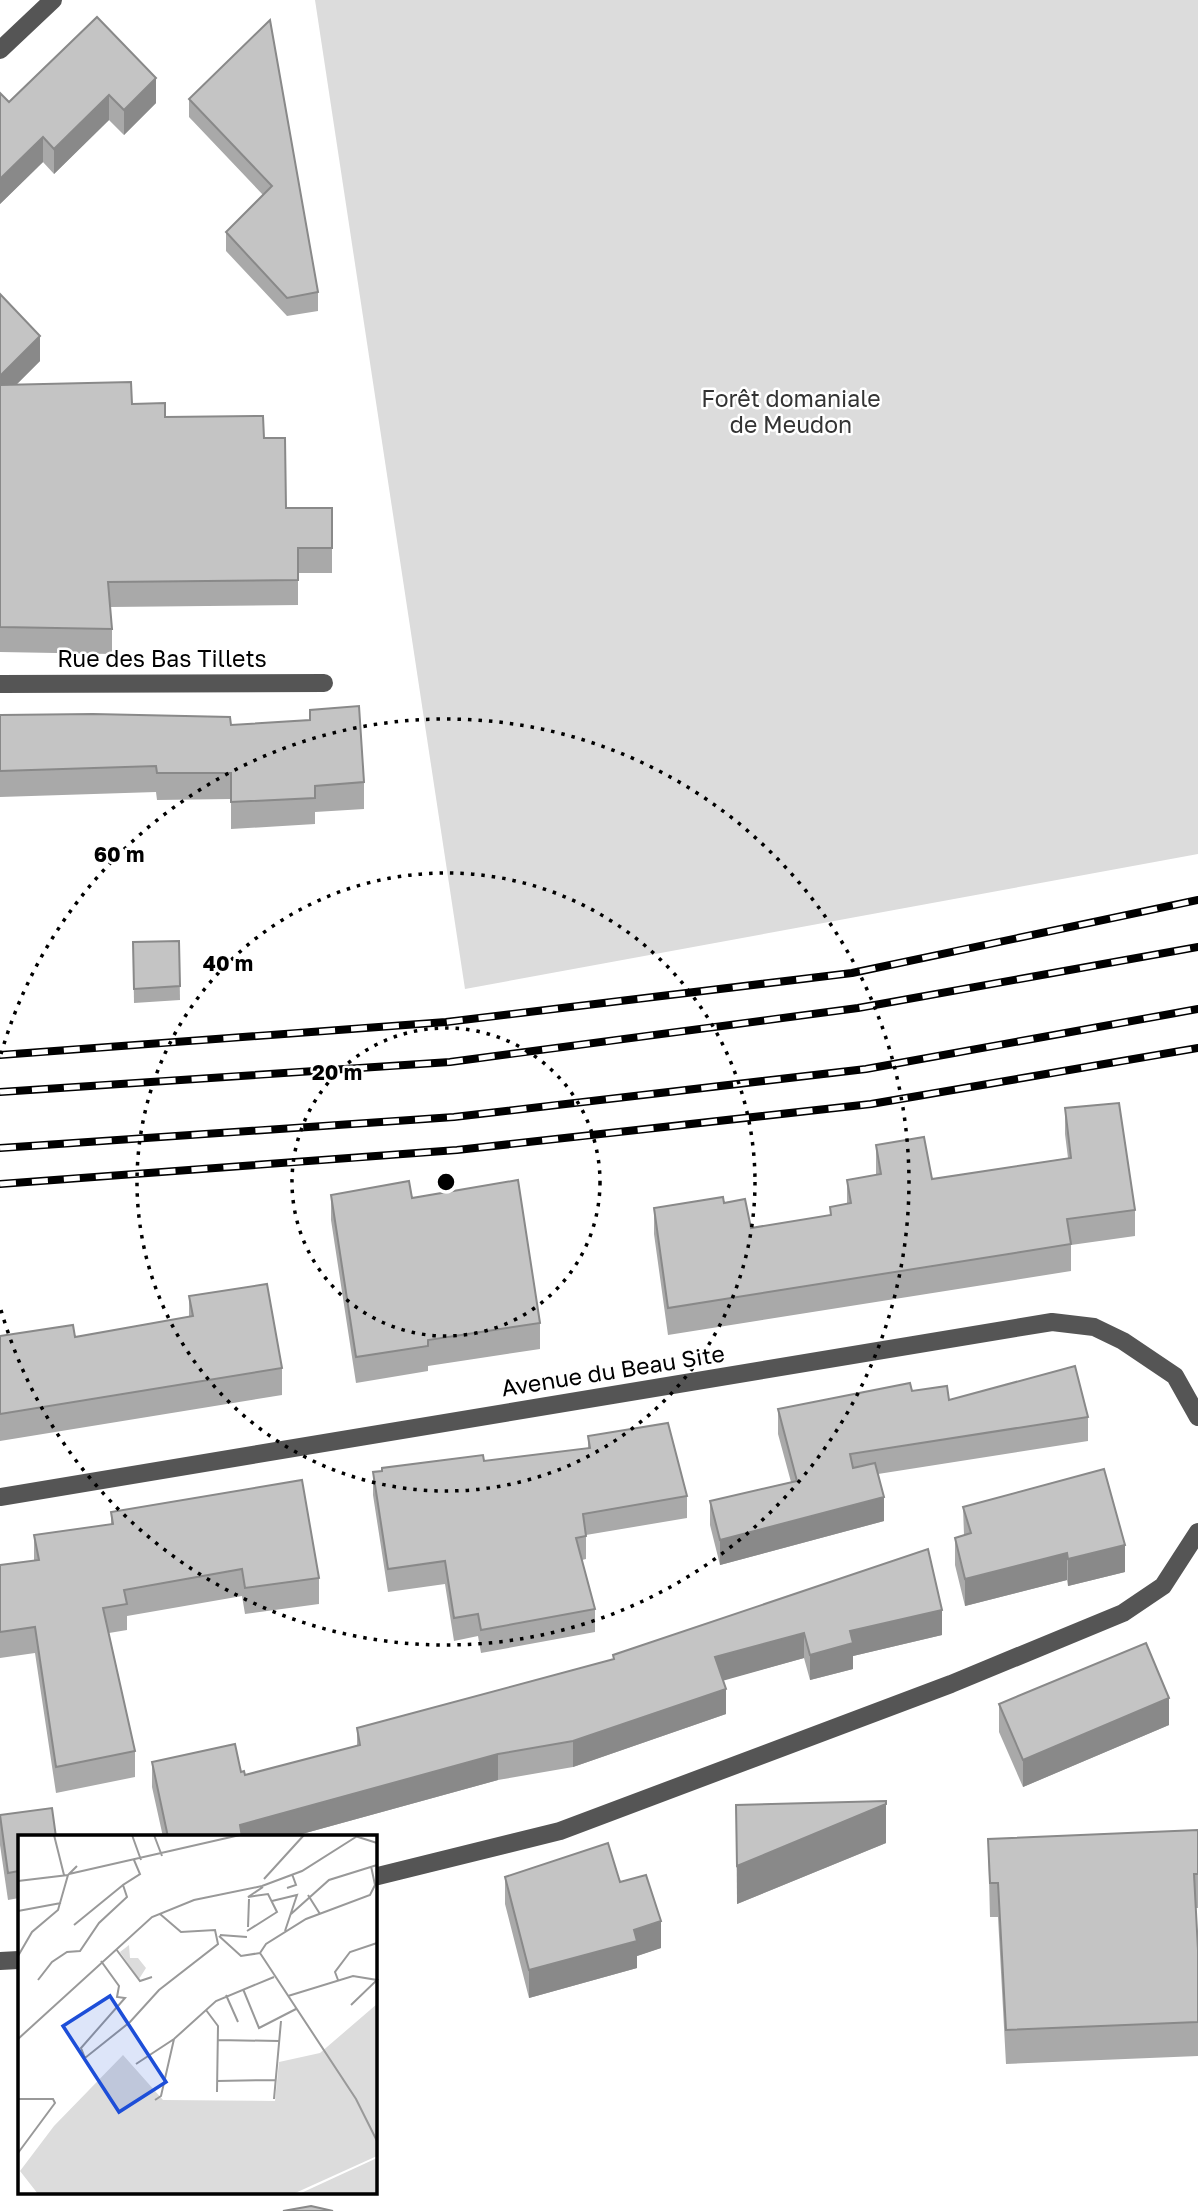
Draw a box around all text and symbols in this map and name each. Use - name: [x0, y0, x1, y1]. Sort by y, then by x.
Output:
- park label: Forêt domaniale de Meudon: [701, 384, 881, 438]
- street label: Rue des Bas Tillets: [57, 644, 267, 672]
- text: 60 m: [94, 841, 144, 867]
- text: 40 m: [203, 950, 253, 976]
- text: 20 m: [312, 1059, 362, 1085]
- centre of rings: [434, 1170, 458, 1194]
- street label: Avenue du Beau Site: [499, 1339, 726, 1401]
- inset map: [18, 1835, 376, 2194]

